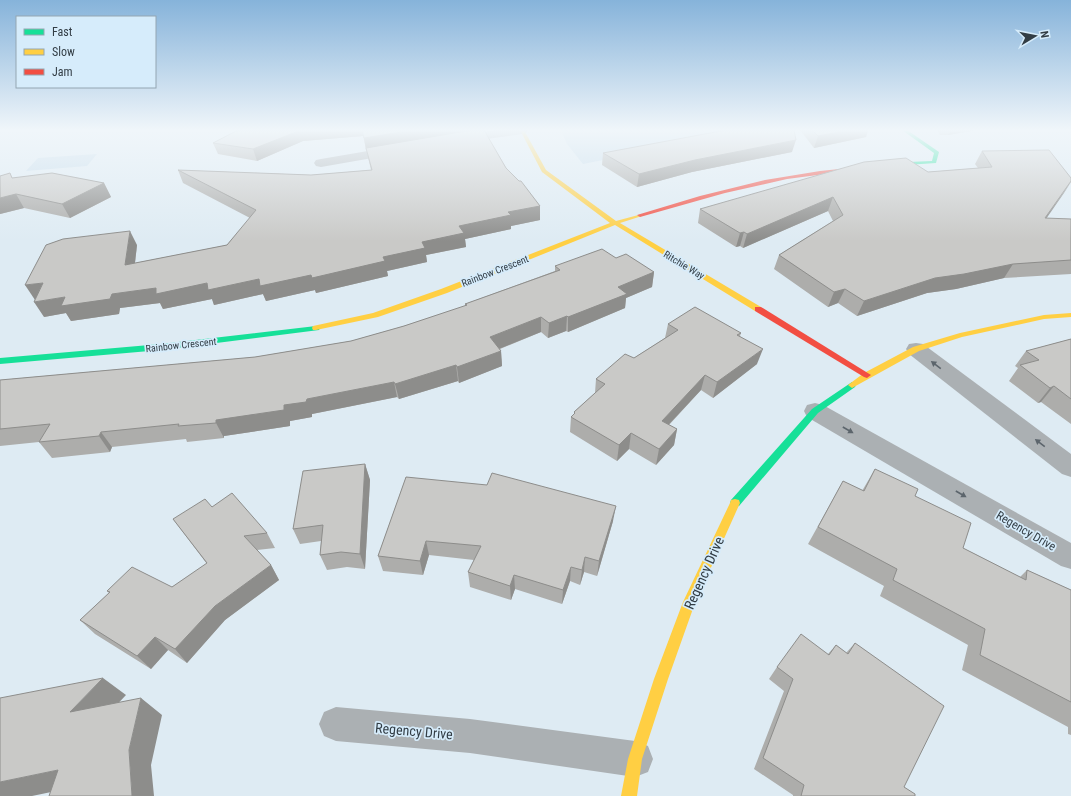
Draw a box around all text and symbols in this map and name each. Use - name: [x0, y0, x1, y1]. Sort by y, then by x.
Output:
- legend: [16, 16, 156, 88]
- north arrow: [1015, 16, 1055, 56]
- text: Fast: [52, 25, 73, 39]
- text: N: [1037, 30, 1051, 39]
- text: Slow: [52, 45, 75, 59]
- text: Jam: [52, 65, 73, 79]
- street label: Ritchie Way: [662, 249, 706, 281]
- street label: Rainbow Crescent: [460, 253, 530, 289]
- street label: Rainbow Crescent: [145, 336, 217, 354]
- one-way arrow: [931, 361, 942, 369]
- one-way arrow: [843, 426, 854, 433]
- one-way arrow: [1035, 440, 1045, 448]
- one-way arrow: [955, 491, 967, 498]
- street label: Regency Drive: [994, 508, 1059, 554]
- street label: Regency Drive: [681, 534, 727, 612]
- street label: Regency Drive: [375, 720, 454, 742]

